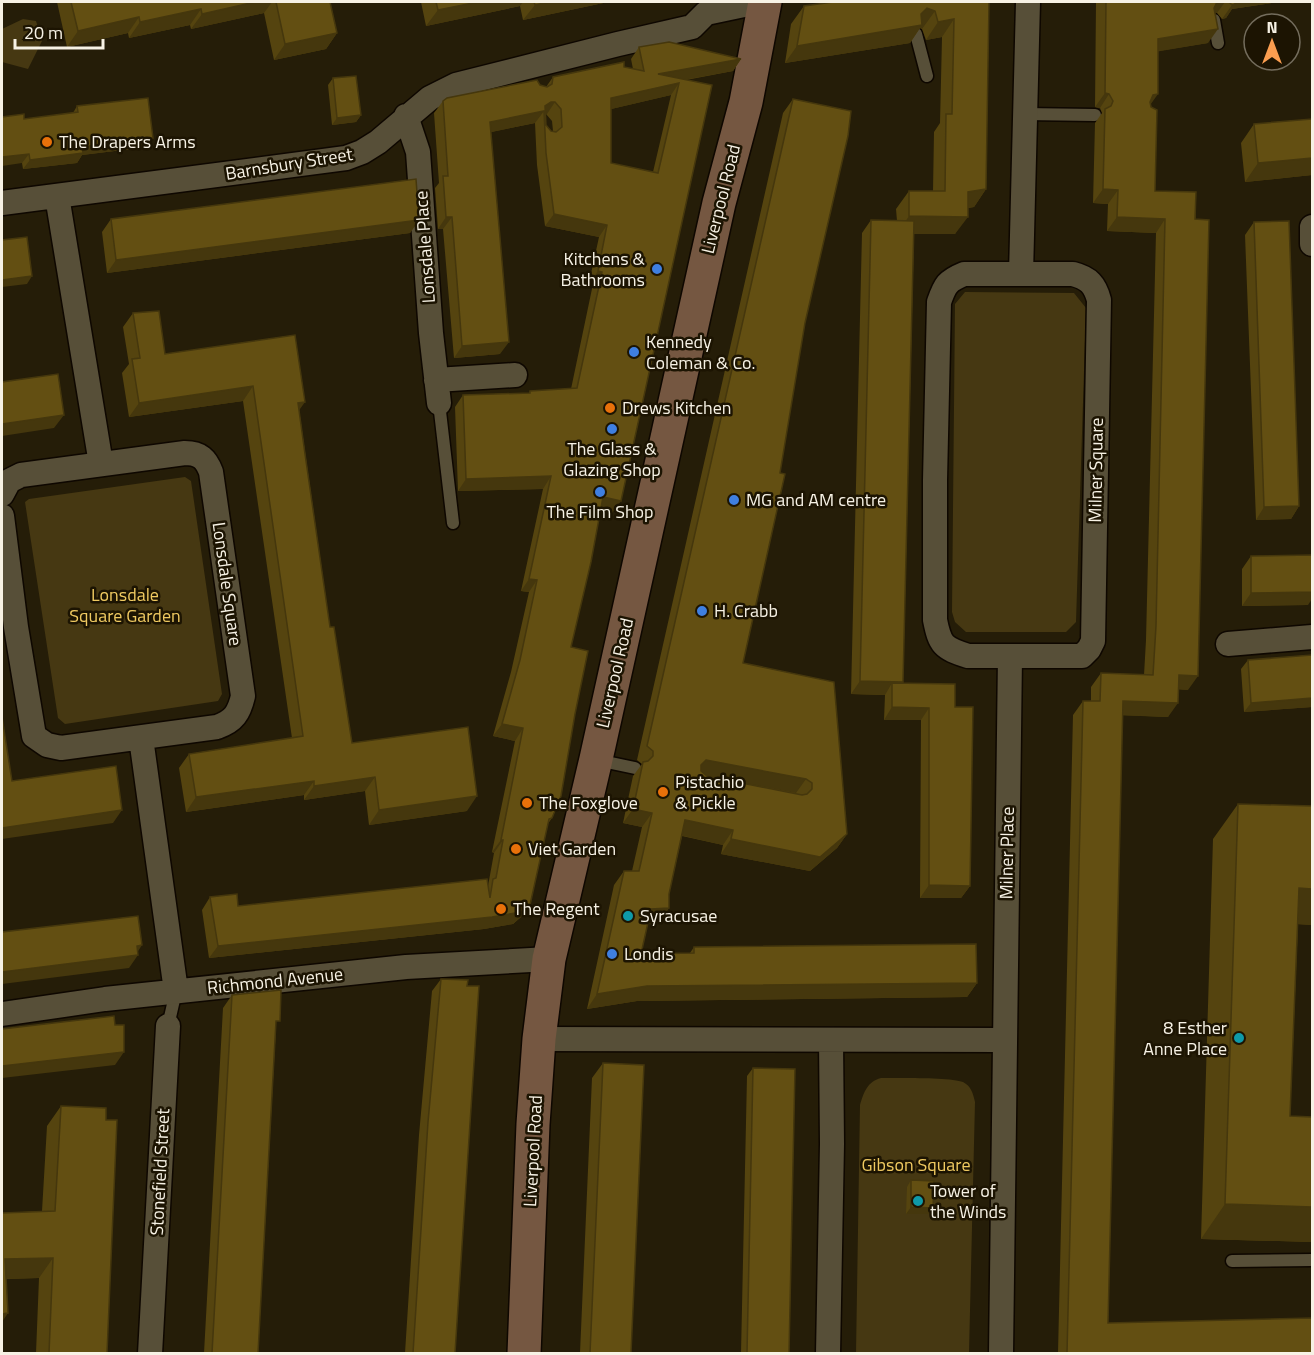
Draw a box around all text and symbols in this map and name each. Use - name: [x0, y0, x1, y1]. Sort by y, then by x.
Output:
- scale bar: [15, 12, 104, 50]
- north arrow: [1242, 12, 1302, 72]
- text: N: [1266, 15, 1278, 39]
- text: 20 m: [24, 19, 63, 46]
- place label: The Drapers Arms: [59, 128, 196, 155]
- marker: The Drapers Arms: [40, 135, 54, 149]
- street label: Barnsbury Street: [223, 140, 355, 187]
- street label: Liverpool Road: [694, 141, 747, 256]
- street label: Lonsdale Place: [407, 190, 442, 304]
- place label: Kitchens & Bathrooms: [560, 245, 646, 293]
- marker: Kitchens & Bathrooms: [650, 262, 664, 276]
- place label: Kennedy Coleman & Co.: [646, 328, 755, 376]
- marker: Kennedy Coleman & Co.: [627, 345, 641, 359]
- place label: Drews Kitchen: [622, 394, 731, 421]
- marker: Drews Kitchen: [603, 401, 617, 415]
- street label: Milner Square: [1081, 417, 1110, 523]
- marker: The Glass & Glazing Shop: [605, 422, 619, 436]
- place label: The Glass & Glazing Shop: [563, 435, 661, 483]
- marker: The Film Shop: [593, 485, 607, 499]
- place label: MG and AM centre: [746, 486, 886, 513]
- marker: MG and AM centre: [727, 493, 741, 507]
- place label: The Film Shop: [546, 498, 654, 525]
- street label: Lonsdale Square: [205, 520, 250, 648]
- park label: Lonsdale Square Garden: [69, 581, 181, 629]
- place label: H. Crabb: [714, 597, 778, 624]
- marker: H. Crabb: [695, 604, 709, 618]
- street label: Liverpool Road: [589, 615, 640, 730]
- place label: Pistachio & Pickle: [675, 768, 744, 816]
- marker: Pistachio & Pickle: [656, 785, 670, 799]
- place label: The Foxglove: [539, 789, 638, 816]
- marker: The Foxglove: [520, 796, 534, 810]
- street label: Milner Place: [992, 806, 1021, 900]
- place label: Viet Garden: [528, 835, 616, 862]
- marker: Viet Garden: [509, 842, 523, 856]
- place label: The Regent: [513, 895, 600, 922]
- marker: The Regent: [494, 902, 508, 916]
- place label: Syracusae: [640, 902, 717, 929]
- marker: Syracusae: [621, 909, 635, 923]
- place label: Londis: [624, 940, 674, 967]
- marker: Londis: [605, 947, 619, 961]
- street label: Richmond Avenue: [206, 960, 344, 1001]
- place label: 8 Esther Anne Place: [1143, 1014, 1227, 1062]
- marker: 8 Esther Anne Place: [1232, 1031, 1246, 1045]
- street label: Liverpool Road: [516, 1094, 549, 1208]
- street label: Stonefield Street: [143, 1107, 176, 1236]
- park label: Gibson Square: [862, 1151, 970, 1178]
- place label: Tower of the Winds: [930, 1177, 1006, 1225]
- marker: Tower of the Winds: [911, 1194, 925, 1208]

